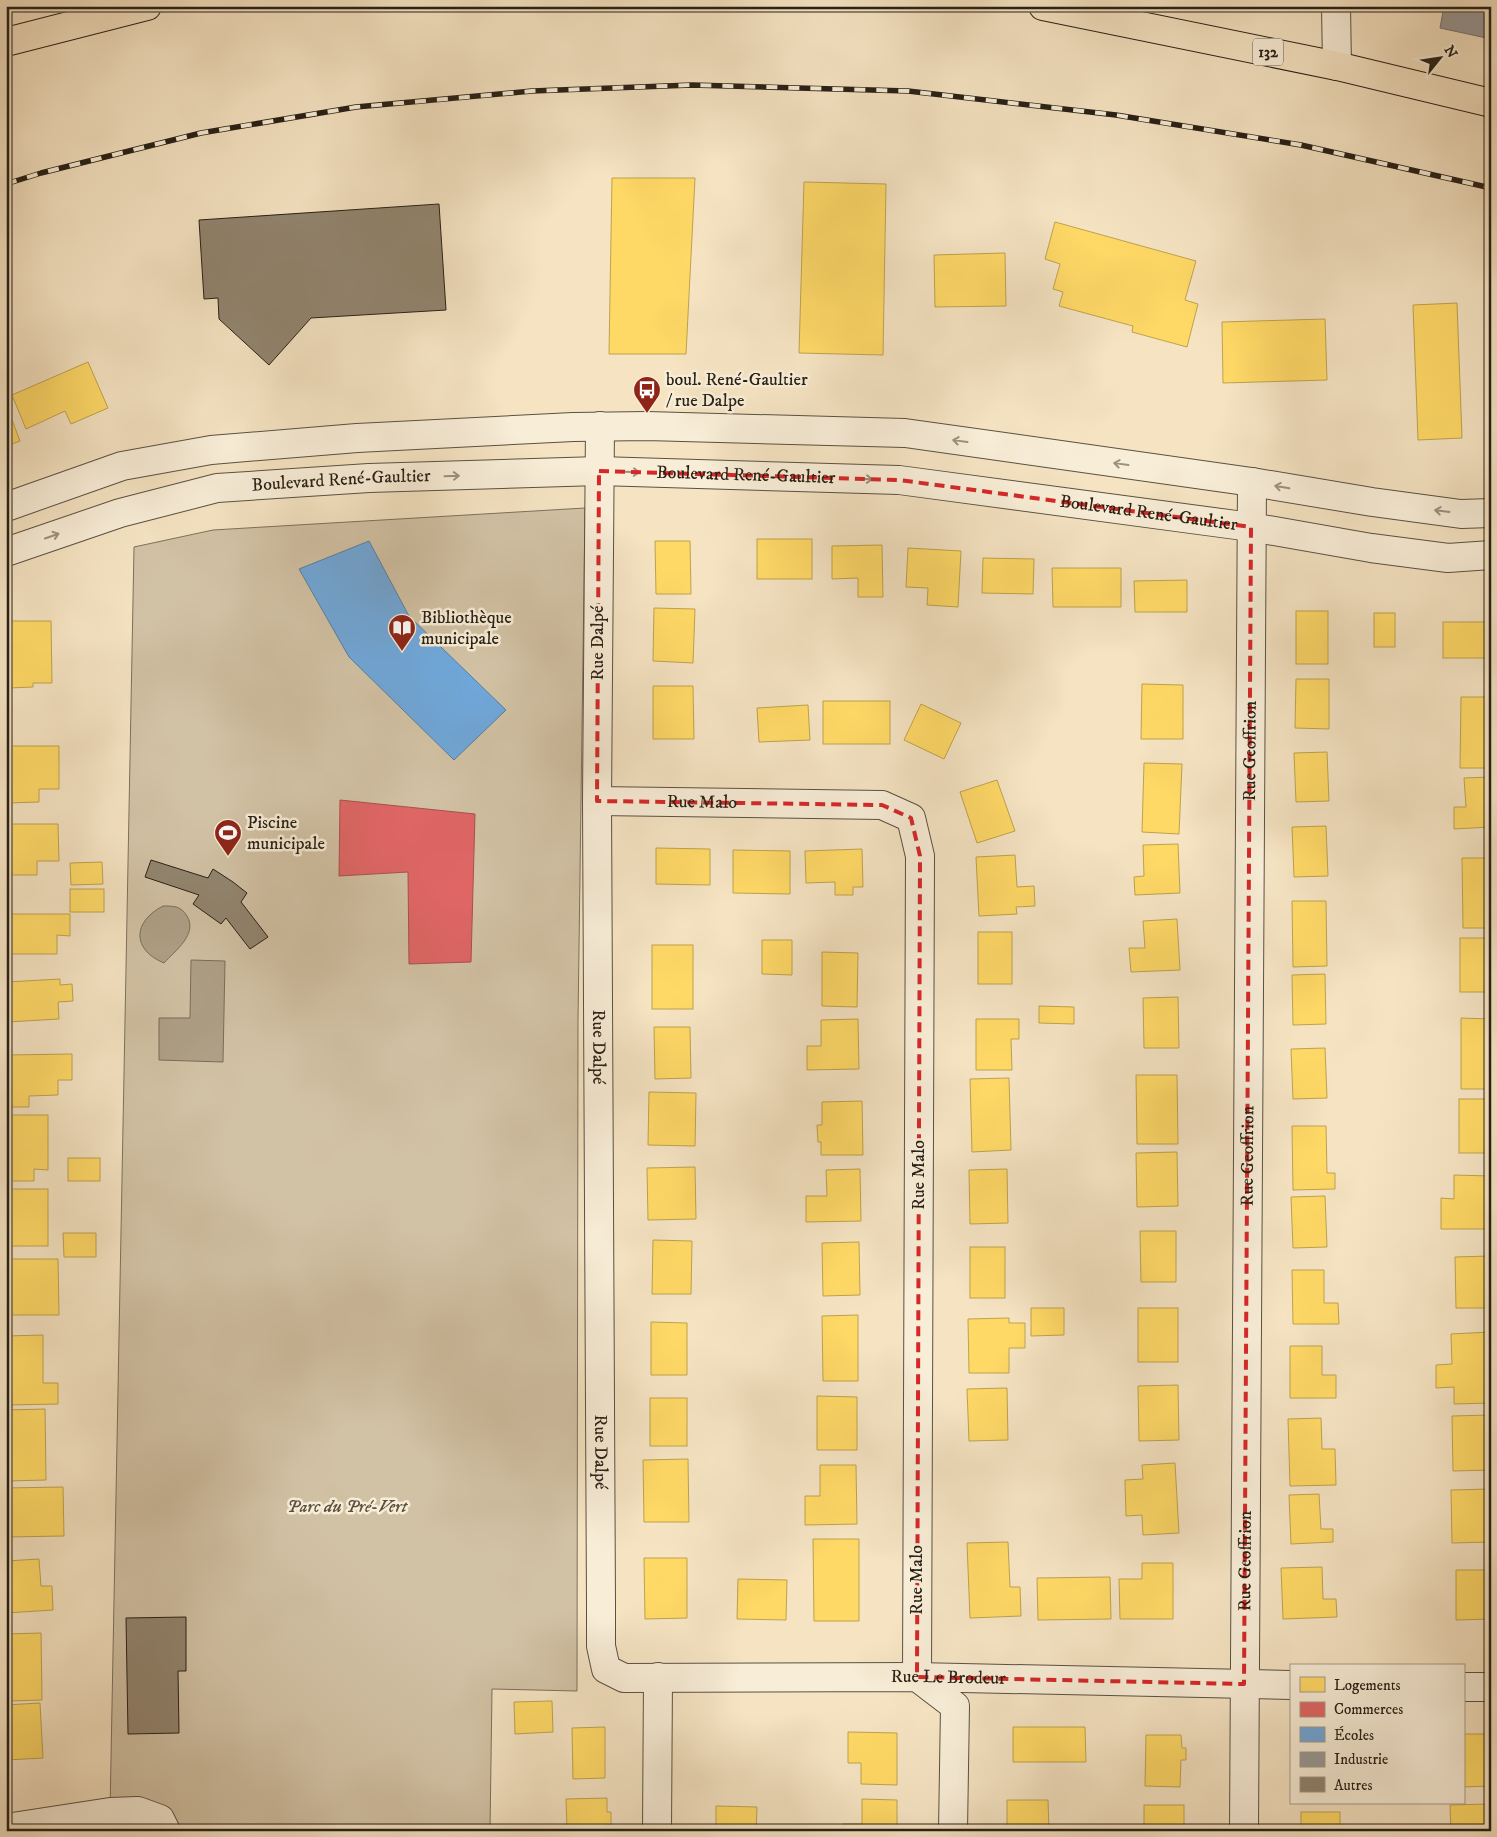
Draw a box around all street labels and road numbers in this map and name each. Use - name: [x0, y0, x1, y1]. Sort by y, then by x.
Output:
- road number: 132: [1253, 38, 1283, 66]
- street label: Boulevard René-Gaultier: [656, 462, 836, 489]
- street label: Boulevard René-Gaultier: [251, 465, 431, 497]
- street label: Boulevard René-Gaultier: [1058, 491, 1239, 536]
- street label: Rue Dalpé: [587, 605, 609, 680]
- street label: Rue Geoffrion: [1239, 700, 1262, 801]
- street label: Rue Malo: [667, 791, 737, 814]
- street label: Rue Dalpé: [587, 1009, 609, 1085]
- street label: Rue Geoffrion: [1237, 1105, 1259, 1206]
- street label: Rue Malo: [908, 1140, 930, 1210]
- street label: Rue Dalpé: [589, 1414, 611, 1490]
- street label: Rue Geoffrion: [1234, 1510, 1257, 1611]
- street label: Rue Malo: [906, 1545, 928, 1615]
- street label: Rue Le Brodeur: [891, 1666, 1006, 1690]

